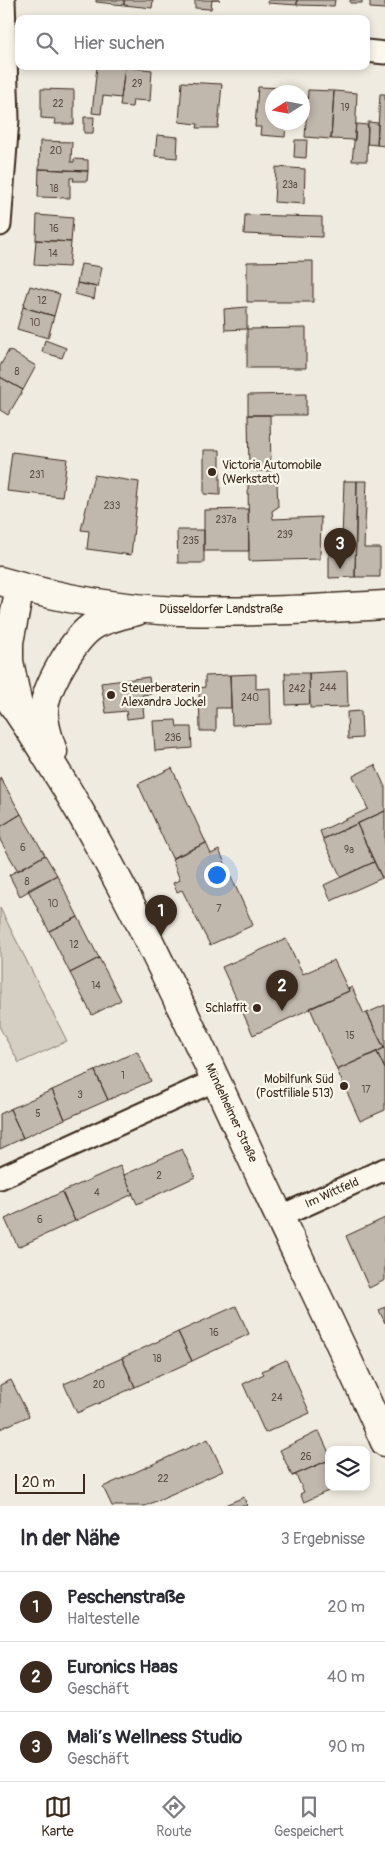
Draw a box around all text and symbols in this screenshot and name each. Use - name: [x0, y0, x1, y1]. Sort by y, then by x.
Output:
- search box: [15, 15, 370, 70]
- icon: search: [33, 29, 61, 57]
- text: Hier suchen: [73, 31, 165, 55]
- house number: 29: [132, 78, 142, 90]
- north arrow: [265, 85, 310, 130]
- house number: 22: [52, 98, 64, 110]
- house number: 19: [340, 102, 350, 114]
- house number: 20: [50, 145, 62, 157]
- house number: 23a: [282, 179, 298, 191]
- house number: 18: [50, 183, 58, 195]
- house number: 16: [49, 223, 59, 235]
- house number: 14: [48, 248, 58, 260]
- house number: 12: [37, 295, 47, 307]
- house number: 10: [30, 317, 41, 329]
- house number: 8: [14, 366, 20, 378]
- place label: Victoria Automobile (Werkstatt): [222, 458, 322, 487]
- marker: Victoria Automobile (Werkstatt): [206, 466, 218, 478]
- house number: 231: [30, 469, 44, 481]
- house number: 233: [104, 500, 121, 512]
- house number: 237a: [216, 514, 237, 526]
- pin: 3: [324, 528, 356, 569]
- house number: 239: [277, 529, 293, 541]
- house number: 235: [183, 535, 199, 547]
- street label: Düsseldorfer Landstraße: [159, 602, 283, 617]
- place label: Steuerberaterin Alexandra Jockel: [121, 681, 206, 710]
- house number: 244: [319, 682, 337, 694]
- house number: 242: [289, 683, 306, 695]
- marker: Steuerberaterin Alexandra Jockel: [105, 689, 117, 701]
- house number: 240: [241, 692, 259, 704]
- house number: 236: [165, 732, 182, 744]
- house number: 6: [20, 842, 26, 854]
- house number: 9a: [344, 844, 354, 856]
- your location: [204, 862, 230, 888]
- house number: 8: [24, 876, 30, 888]
- pin: 1: [145, 895, 177, 936]
- house number: 10: [48, 898, 59, 910]
- house number: 7: [216, 903, 222, 915]
- house number: 12: [69, 939, 79, 951]
- pin: 2: [266, 970, 298, 1011]
- house number: 14: [91, 980, 101, 992]
- place label: Schlaffit: [205, 1001, 247, 1016]
- marker: Schlaffit: [251, 1002, 263, 1014]
- house number: 15: [345, 1030, 355, 1042]
- street label: Mündelheimer Straße: [202, 1061, 261, 1165]
- house number: 1: [121, 1070, 125, 1082]
- place label: Mobilfunk Süd (Postfiliale 513): [256, 1072, 334, 1101]
- marker: Mobilfunk Süd (Postfiliale 513): [338, 1080, 350, 1092]
- house number: 17: [361, 1084, 371, 1096]
- house number: 3: [77, 1089, 83, 1101]
- house number: 5: [35, 1108, 41, 1120]
- house number: 2: [156, 1170, 162, 1182]
- street label: Im Wittfeld: [303, 1174, 361, 1212]
- house number: 4: [94, 1187, 100, 1199]
- house number: 6: [37, 1214, 43, 1226]
- house number: 16: [209, 1327, 219, 1339]
- house number: 18: [153, 1353, 161, 1365]
- house number: 20: [93, 1379, 105, 1391]
- house number: 24: [271, 1392, 283, 1404]
- map controls: [325, 1446, 370, 1491]
- button: layers: [325, 1446, 370, 1491]
- house number: 26: [300, 1451, 312, 1463]
- scale bar: [15, 1471, 85, 1494]
- house number: 22: [157, 1473, 169, 1485]
- text: 20 m: [22, 1474, 55, 1491]
- text: In der Nähe: [20, 1525, 120, 1552]
- text: 3 Ergebnisse: [281, 1529, 365, 1549]
- text: Peschenstraße: [67, 1585, 185, 1609]
- text: 1: [33, 1597, 39, 1617]
- text: 20 m: [327, 1597, 365, 1617]
- text: Haltestelle: [67, 1609, 140, 1629]
- text: Euronics Haas: [67, 1655, 177, 1679]
- text: 2: [32, 1667, 40, 1687]
- text: 40 m: [327, 1667, 365, 1687]
- text: Geschäft: [67, 1679, 129, 1699]
- text: Mali‘s Wellness Studio: [67, 1725, 242, 1749]
- text: 3: [32, 1737, 40, 1757]
- text: 90 m: [328, 1737, 365, 1757]
- text: Geschäft: [67, 1749, 129, 1769]
- tab: Karte: [41, 1793, 74, 1840]
- tab: Route: [156, 1793, 192, 1840]
- tab: Gespeichert: [274, 1793, 344, 1840]

